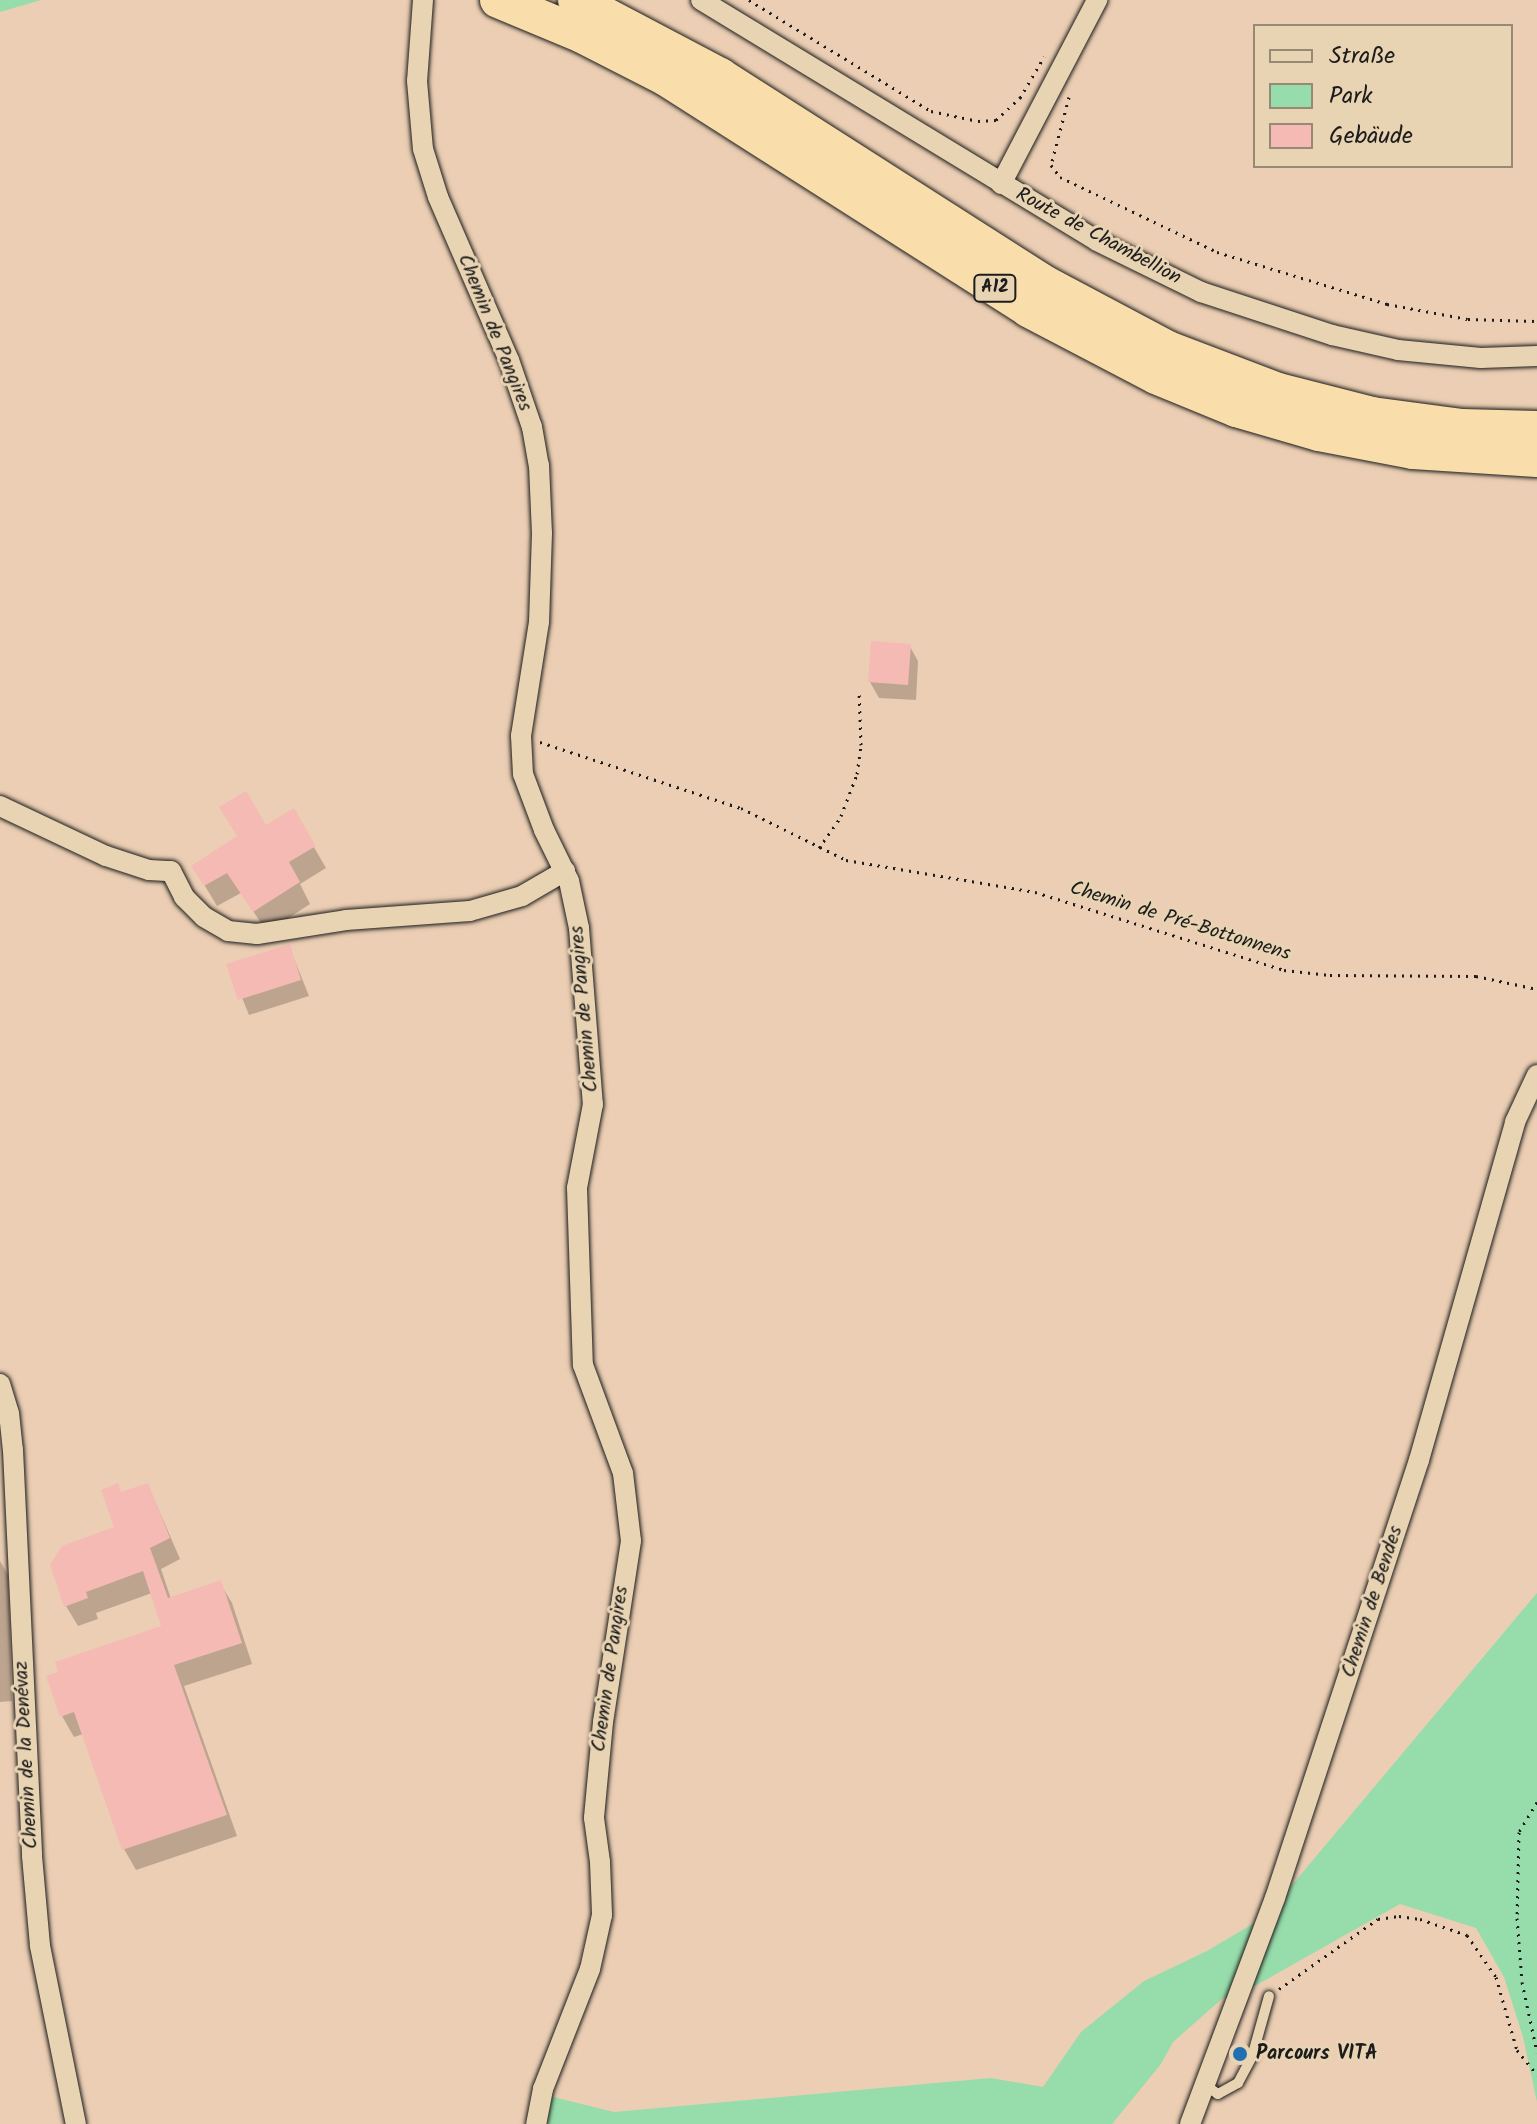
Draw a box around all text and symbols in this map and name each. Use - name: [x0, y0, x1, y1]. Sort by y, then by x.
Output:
- legend: [1253, 24, 1513, 168]
- text: Straße: [1329, 37, 1395, 76]
- text: Park: [1329, 77, 1373, 116]
- text: Gebäude: [1329, 117, 1413, 156]
- street label: Route de Chambellion: [1011, 183, 1185, 291]
- street label: Chemin de Pangires: [452, 251, 536, 415]
- road number: A12: [973, 274, 1017, 302]
- street label: Chemin de Pré-Bottonnens: [1067, 877, 1293, 967]
- street label: Chemin de Pangires: [566, 925, 604, 1093]
- street label: Chemin de Bendes: [1337, 1523, 1409, 1681]
- street label: Chemin de Pangires: [587, 1584, 635, 1754]
- street label: Chemin de la Denévaz: [10, 1660, 44, 1850]
- place label: Parcours VITA: [1256, 2042, 1378, 2066]
- marker: Parcours VITA: [1231, 2045, 1249, 2063]

